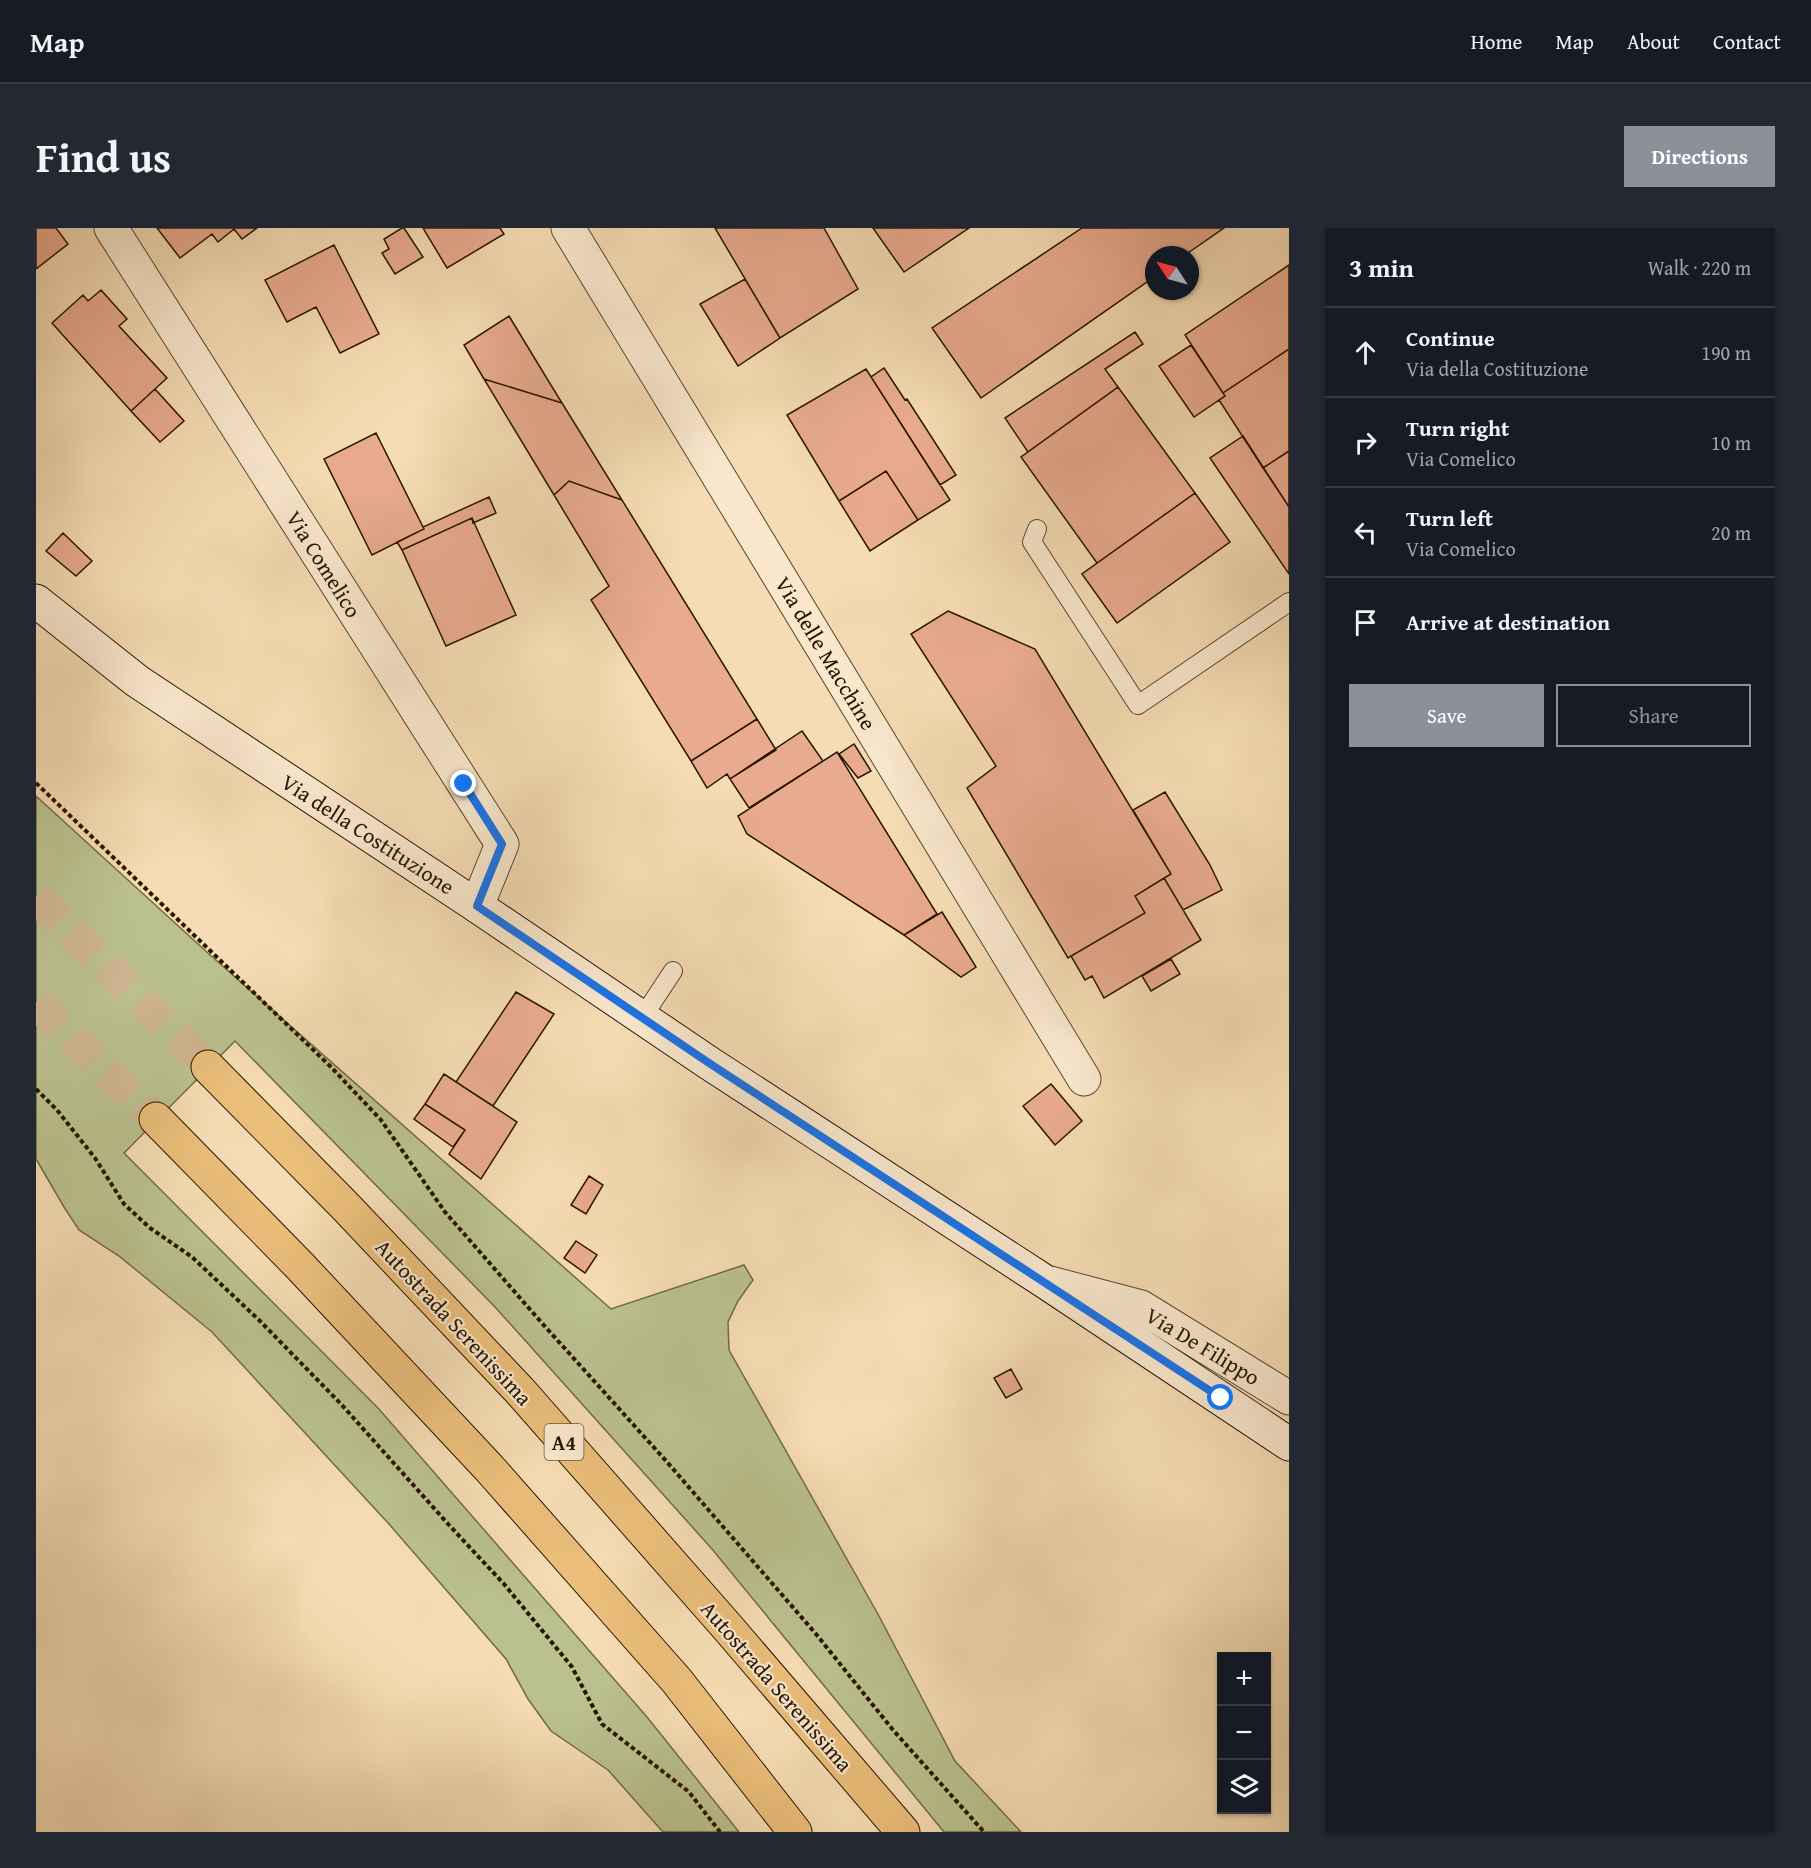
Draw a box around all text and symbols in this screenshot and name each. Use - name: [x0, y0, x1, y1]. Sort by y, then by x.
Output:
- text: Map: [30, 21, 84, 62]
- text: Home: [1471, 26, 1522, 57]
- text: Map: [1555, 26, 1594, 57]
- text: About: [1627, 26, 1680, 57]
- text: Contact: [1713, 26, 1781, 57]
- text: Find us: [36, 126, 171, 187]
- button: Directions: [1624, 126, 1775, 187]
- north arrow: [1145, 246, 1199, 300]
- text: 3 min: [1349, 248, 1414, 287]
- text: Walk · 220 m: [1648, 253, 1751, 282]
- text: Continue: [1406, 322, 1495, 354]
- icon: ahead: [1349, 336, 1382, 369]
- text: 190 m: [1701, 338, 1751, 367]
- text: Via della Costituzione: [1406, 354, 1588, 383]
- text: Turn right: [1406, 412, 1509, 444]
- icon: right: [1349, 426, 1382, 459]
- text: 10 m: [1711, 428, 1751, 457]
- text: Via Comelico: [1406, 444, 1516, 473]
- text: Turn left: [1406, 502, 1493, 534]
- street label: Via Comelico: [278, 504, 370, 624]
- icon: left: [1349, 516, 1382, 549]
- text: 20 m: [1711, 518, 1751, 547]
- text: Via Comelico: [1406, 534, 1516, 563]
- street label: Via delle Macchine: [767, 570, 885, 736]
- icon: arrive: [1349, 606, 1382, 639]
- text: Arrive at destination: [1406, 606, 1610, 638]
- button: Save: [1349, 684, 1544, 747]
- button: Share: [1556, 684, 1751, 747]
- street label: Via della Costituzione: [275, 766, 461, 902]
- route end: [450, 770, 476, 796]
- street label: Autostrada Serenissima: [368, 1232, 540, 1413]
- street label: Via De Filippo: [1140, 1299, 1266, 1393]
- route start: [1207, 1384, 1233, 1410]
- road number: A4: [544, 1424, 584, 1460]
- street label: Autostrada Serenissima: [694, 1593, 861, 1779]
- map controls: [1217, 1652, 1271, 1814]
- button: +: [1217, 1652, 1271, 1706]
- button: −: [1217, 1706, 1271, 1760]
- button: layers: [1217, 1760, 1271, 1814]

